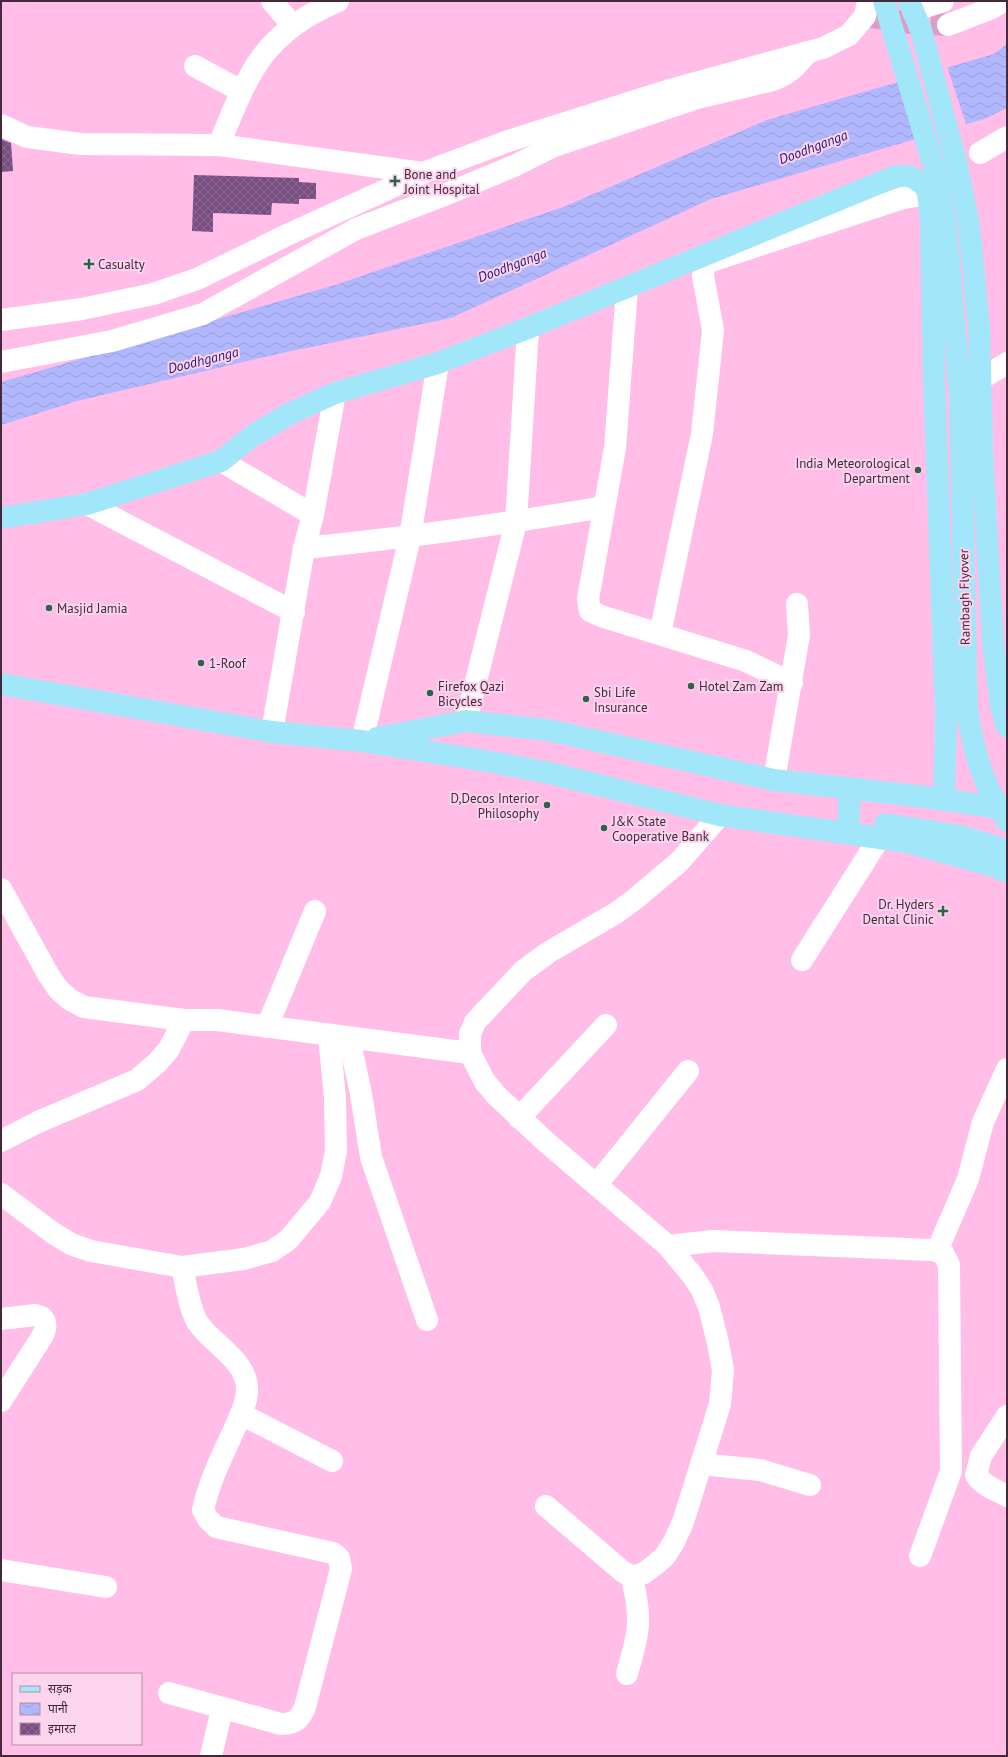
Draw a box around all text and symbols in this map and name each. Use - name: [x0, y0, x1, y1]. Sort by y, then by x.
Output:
- water label: Doodhganga: [776, 126, 850, 168]
- place label: Bone and Joint Hospital: [403, 166, 480, 198]
- marker: Bone and Joint Hospital: [389, 175, 401, 187]
- water label: Doodhganga: [475, 244, 549, 286]
- place label: Casualty: [98, 256, 145, 273]
- marker: Casualty: [83, 258, 95, 270]
- water label: Doodhganga: [166, 342, 240, 377]
- place label: India Meteorological Department: [795, 455, 911, 487]
- marker: India Meteorological Department: [913, 465, 923, 475]
- street label: Rambagh Flyover: [955, 548, 974, 645]
- place label: Masjid Jamia: [57, 600, 127, 617]
- marker: Masjid Jamia: [44, 603, 54, 613]
- place label: 1-Roof: [209, 655, 247, 672]
- marker: 1-Roof: [196, 658, 206, 668]
- place label: Firefox Qazi Bicycles: [438, 678, 504, 710]
- place label: Hotel Zam Zam: [699, 678, 783, 695]
- marker: Hotel Zam Zam: [686, 681, 696, 691]
- place label: Sbi Life Insurance: [594, 684, 648, 716]
- marker: Firefox Qazi Bicycles: [425, 688, 435, 698]
- marker: Sbi Life Insurance: [581, 694, 591, 704]
- place label: D,Decos Interior Philosophy: [450, 790, 540, 822]
- marker: D,Decos Interior Philosophy: [542, 800, 552, 810]
- place label: J&K State Cooperative Bank: [611, 813, 710, 845]
- marker: J&K State Cooperative Bank: [599, 823, 609, 833]
- place label: Dr. Hyders Dental Clinic: [862, 896, 934, 928]
- marker: Dr. Hyders Dental Clinic: [937, 905, 949, 917]
- legend: [12, 1673, 142, 1745]
- text: सड़क: [48, 1681, 73, 1696]
- text: पानी: [48, 1701, 69, 1716]
- text: इमारत: [48, 1721, 77, 1736]

